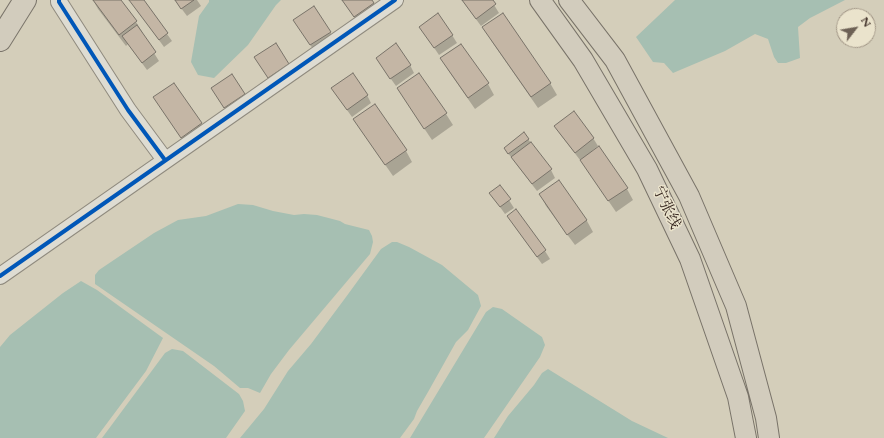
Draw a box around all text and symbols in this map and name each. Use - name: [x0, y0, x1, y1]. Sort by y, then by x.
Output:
- north arrow: [836, 8, 876, 48]
- text: N: [857, 14, 875, 30]
- street label: 宁张线: [648, 184, 684, 232]

